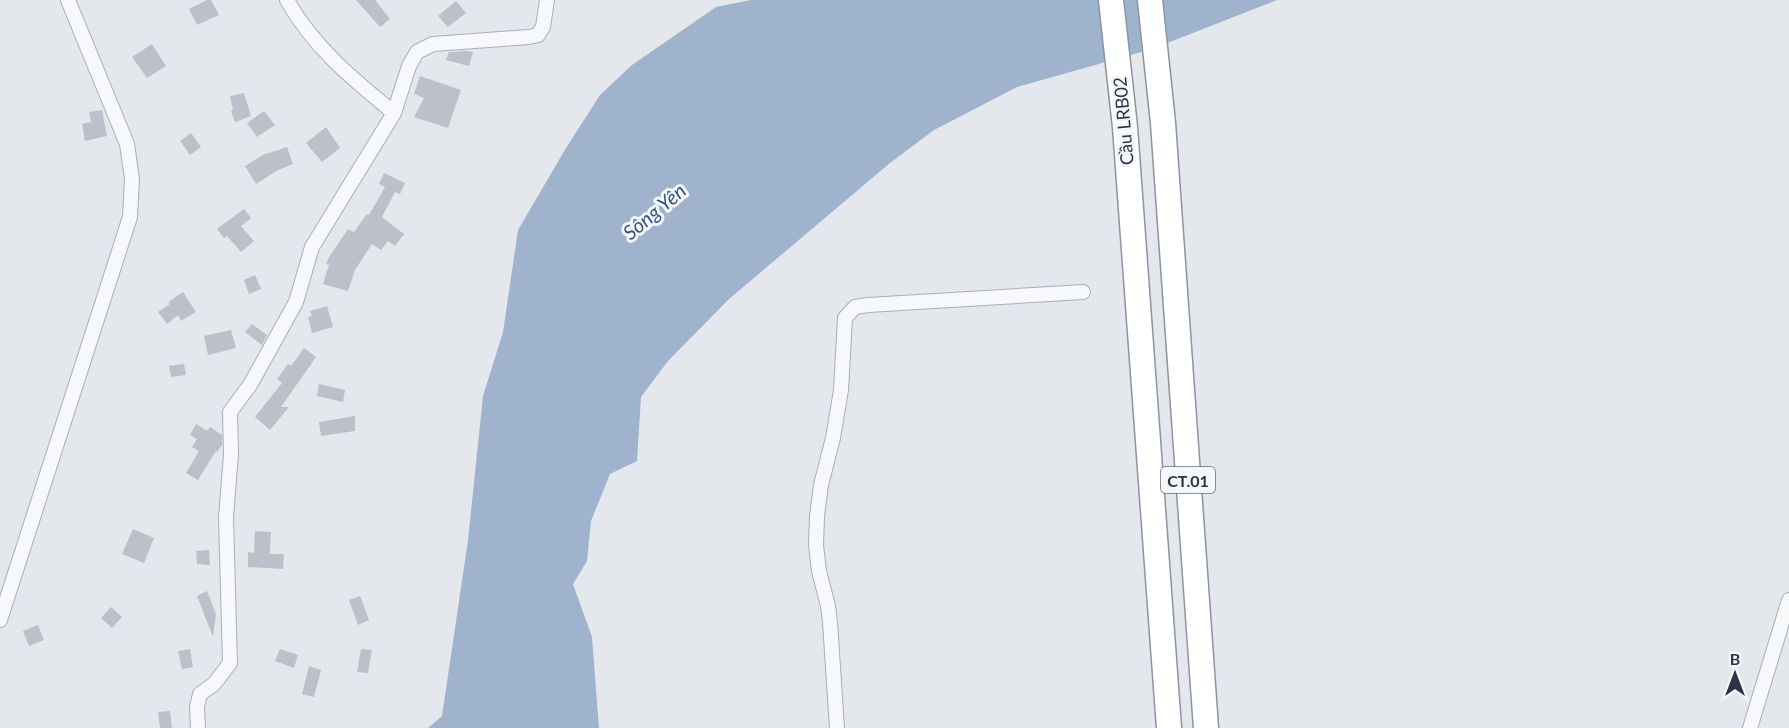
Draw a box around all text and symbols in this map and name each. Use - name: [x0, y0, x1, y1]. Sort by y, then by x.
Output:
- street label: Cầu LRB02: [1108, 76, 1138, 166]
- water label: Sông Yên: [618, 178, 690, 244]
- road number: CT.01: [1161, 467, 1215, 493]
- north arrow: [1705, 644, 1765, 704]
- text: B: [1730, 649, 1740, 668]

